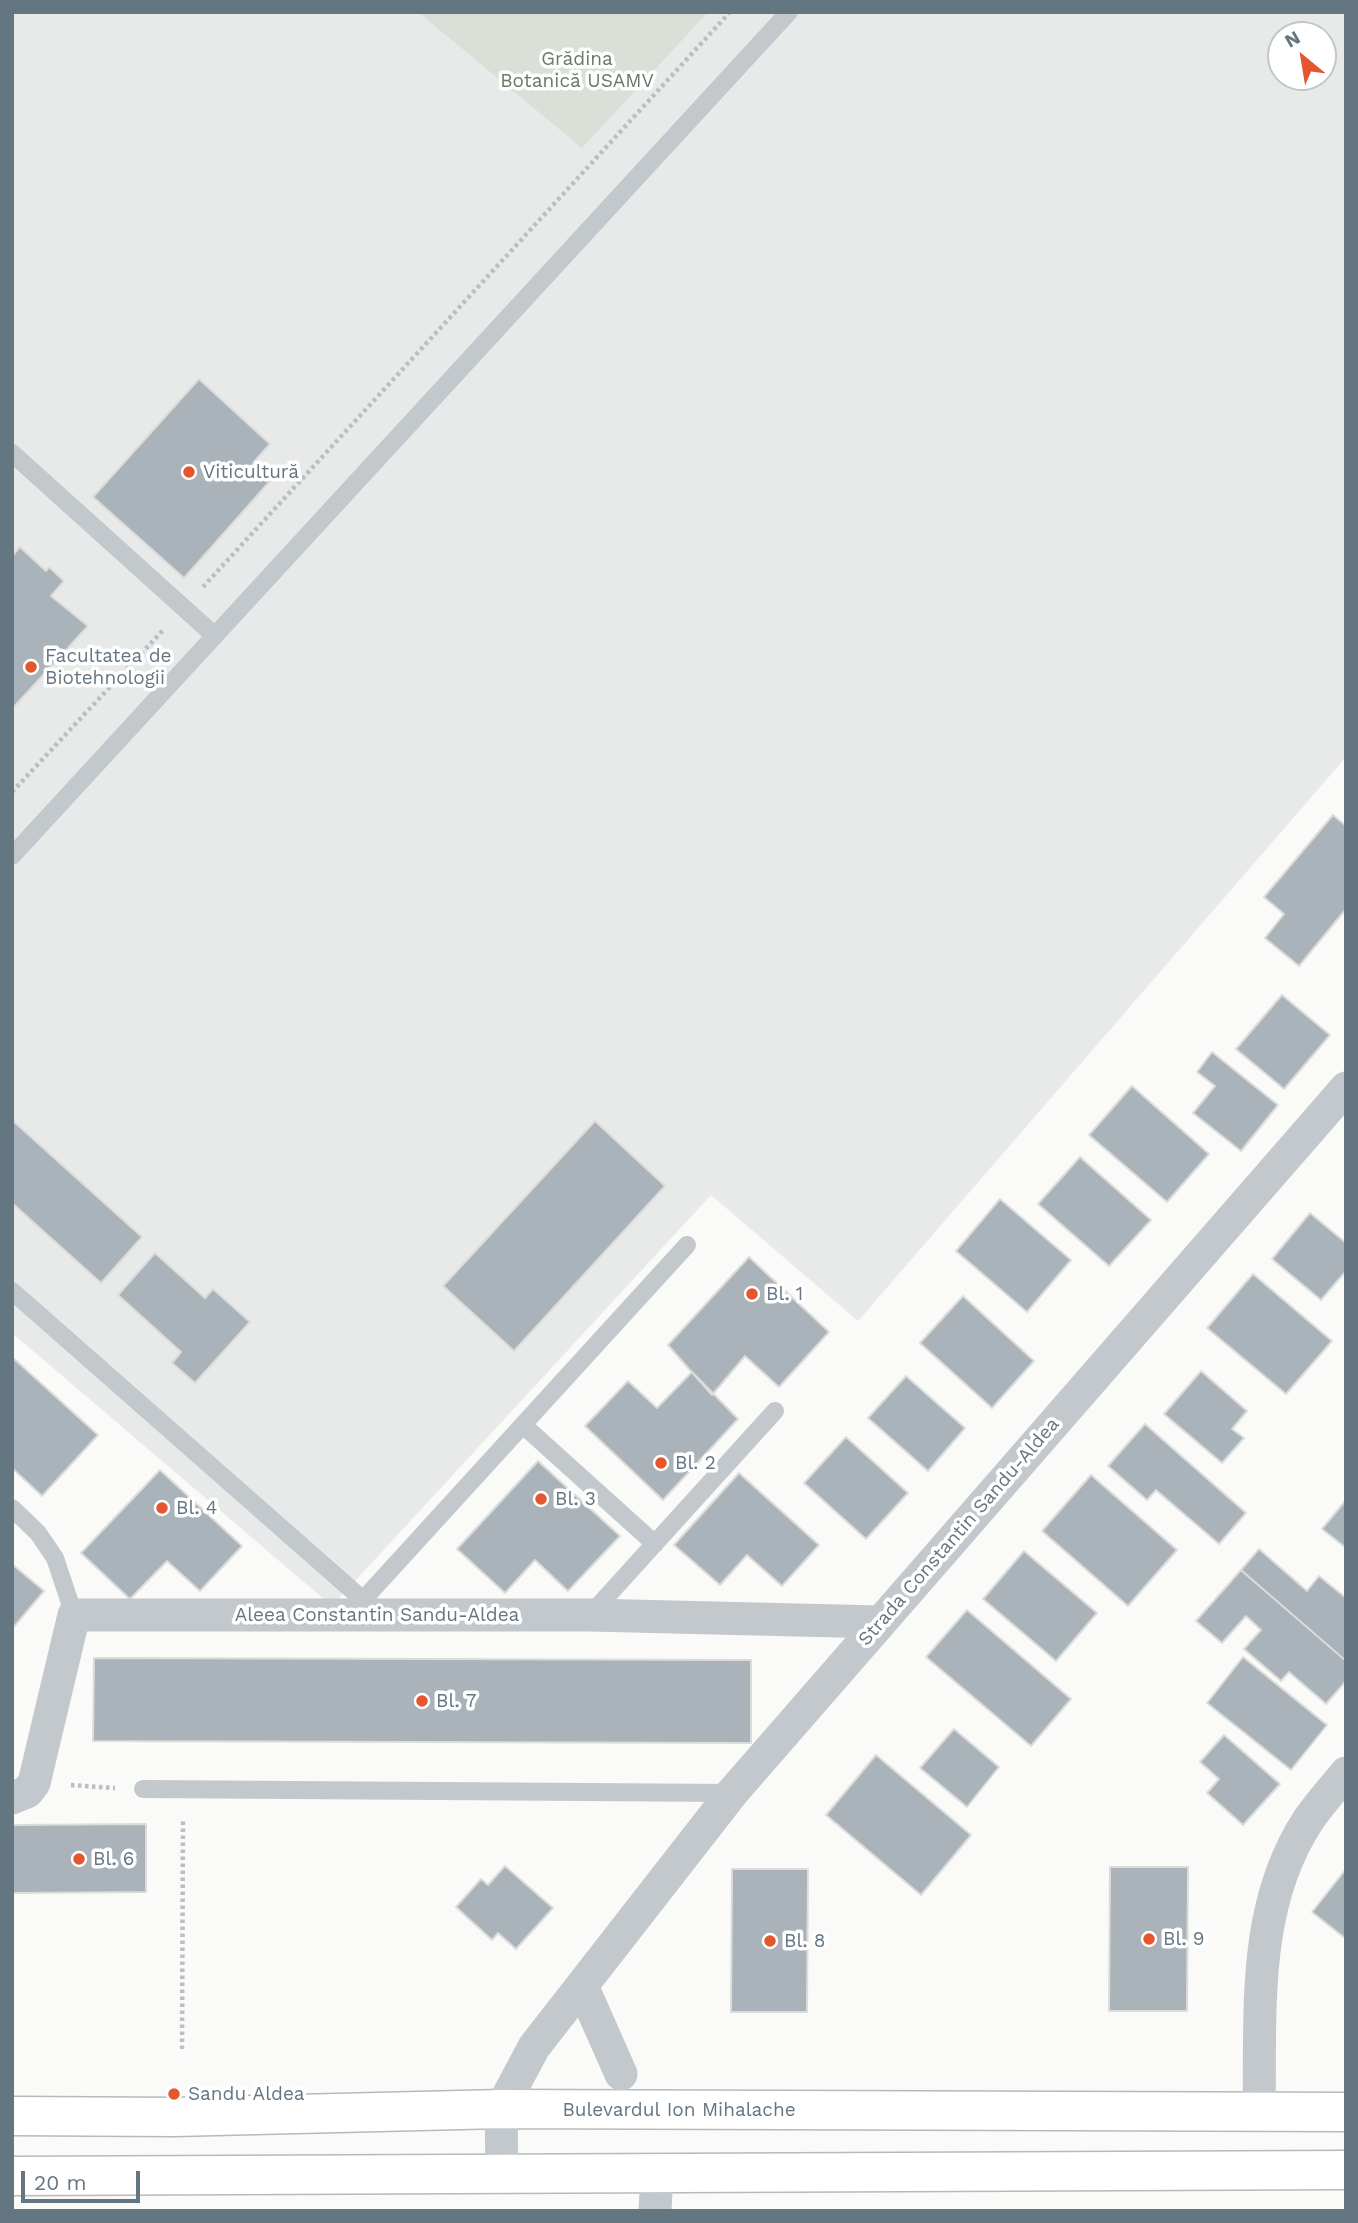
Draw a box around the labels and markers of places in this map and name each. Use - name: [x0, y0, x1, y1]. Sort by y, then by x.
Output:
- place label: Viticultură: [203, 461, 299, 483]
- marker: Viticultură: [181, 464, 197, 480]
- place label: Facultatea de Biotehnologii: [45, 645, 172, 689]
- marker: Facultatea de Biotehnologii: [23, 659, 39, 675]
- place label: Bl. 1: [766, 1283, 803, 1305]
- marker: Bl. 1: [744, 1286, 760, 1302]
- place label: Bl. 2: [675, 1452, 716, 1474]
- marker: Bl. 2: [653, 1455, 669, 1471]
- place label: Bl. 3: [555, 1488, 596, 1510]
- marker: Bl. 3: [533, 1491, 549, 1507]
- place label: Bl. 4: [176, 1497, 217, 1519]
- marker: Bl. 4: [154, 1500, 170, 1516]
- place label: Bl. 7: [436, 1690, 476, 1712]
- marker: Bl. 7: [414, 1693, 430, 1709]
- place label: Bl. 6: [93, 1848, 134, 1870]
- marker: Bl. 6: [71, 1851, 87, 1867]
- place label: Bl. 9: [1163, 1928, 1204, 1950]
- place label: Bl. 8: [784, 1930, 825, 1952]
- marker: Bl. 9: [1141, 1931, 1157, 1947]
- marker: Bl. 8: [762, 1933, 778, 1949]
- place label: Sandu Aldea: [188, 2083, 305, 2105]
- marker: Sandu Aldea: [166, 2086, 182, 2102]

